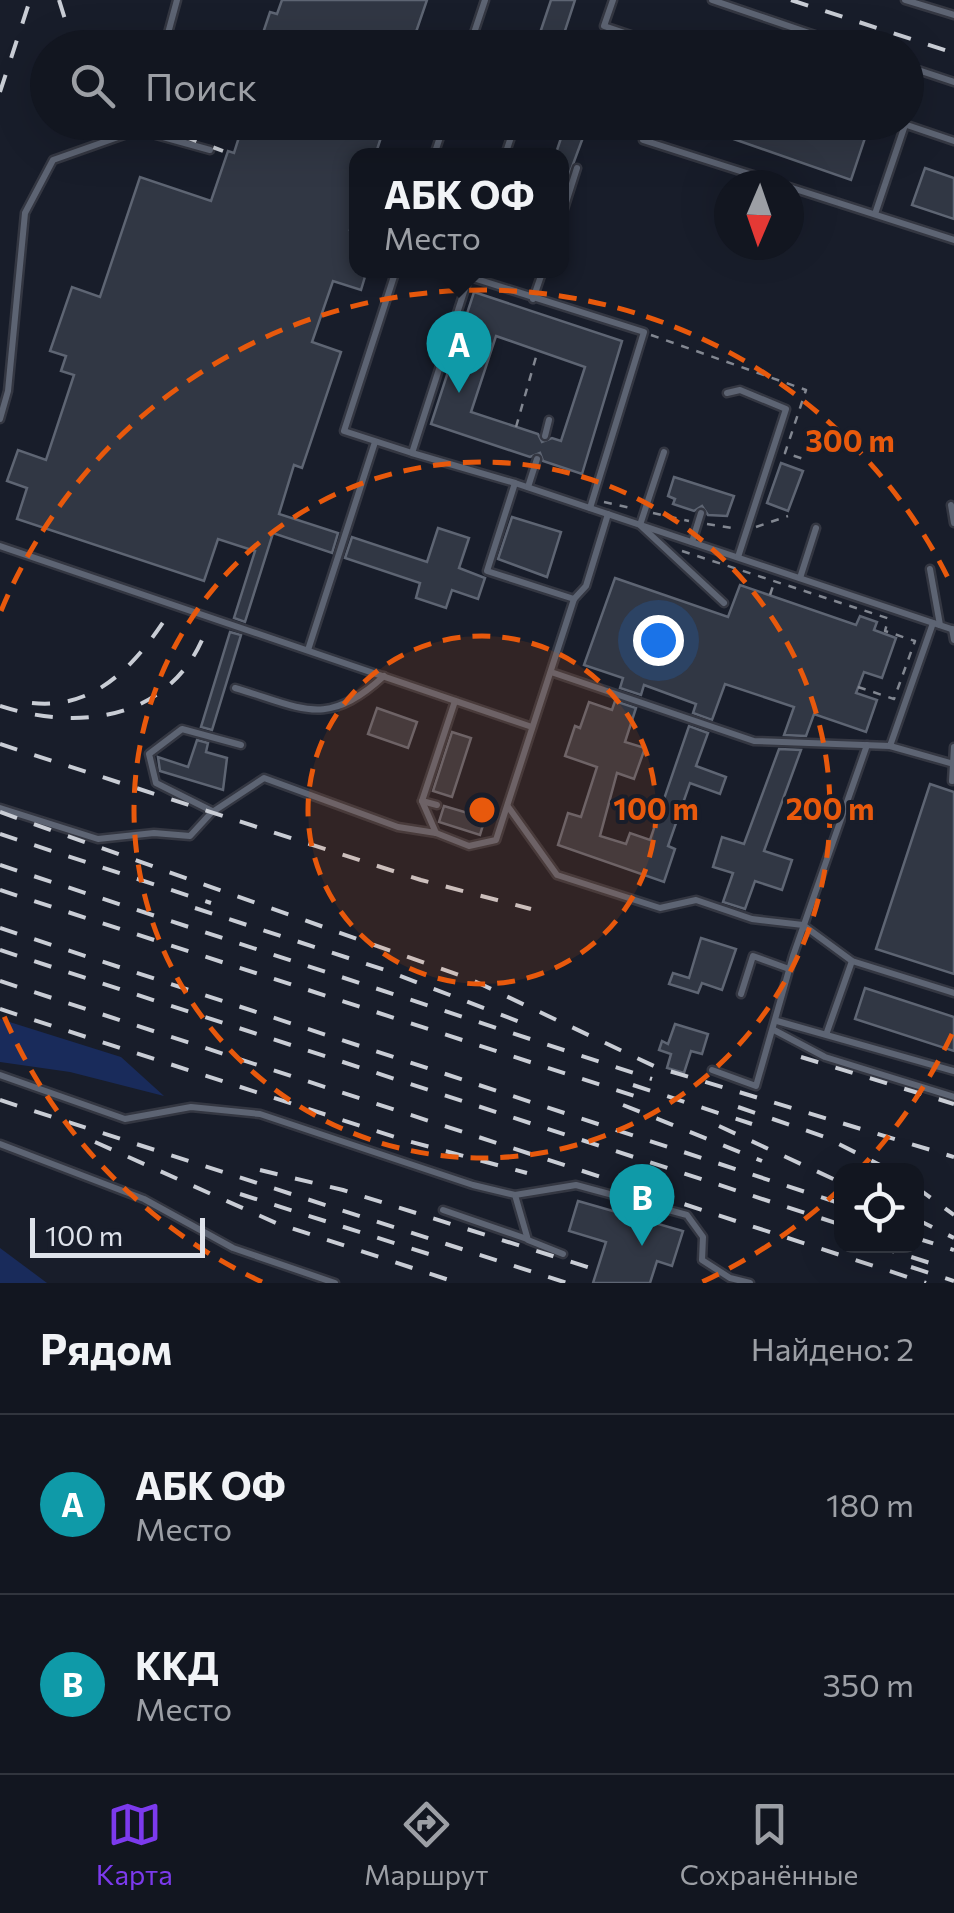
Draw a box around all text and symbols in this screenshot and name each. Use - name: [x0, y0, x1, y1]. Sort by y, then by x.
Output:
- search box: [30, 30, 924, 140]
- icon: search: [65, 58, 120, 113]
- text: Поиск: [145, 62, 257, 109]
- popup: [349, 148, 569, 278]
- text: АБК ОФ: [384, 170, 534, 217]
- north arrow: [714, 170, 804, 260]
- text: Место: [384, 217, 481, 257]
- pin: A: [426, 310, 492, 393]
- text: 300 m: [805, 421, 895, 458]
- your location: [633, 615, 684, 666]
- text: 100 m: [613, 789, 699, 826]
- text: 200 m: [786, 789, 874, 826]
- centre of rings: [464, 792, 500, 828]
- map controls: [834, 1163, 924, 1253]
- button: locate: [834, 1163, 924, 1253]
- pin: B: [610, 1164, 674, 1246]
- scale bar: [30, 1213, 205, 1258]
- text: 100 m: [45, 1218, 123, 1252]
- text: Рядом: [40, 1322, 172, 1374]
- text: Найдено: 2: [751, 1328, 914, 1368]
- text: АБК ОФ: [135, 1461, 286, 1508]
- text: A: [61, 1484, 84, 1524]
- text: 180 m: [826, 1484, 914, 1524]
- text: Место: [135, 1508, 232, 1548]
- text: ККД: [135, 1641, 219, 1688]
- text: B: [62, 1664, 83, 1704]
- text: 350 m: [822, 1664, 914, 1704]
- text: Место: [135, 1688, 232, 1728]
- tab: Карта: [96, 1797, 173, 1891]
- tab: Маршрут: [364, 1797, 488, 1891]
- tab: Сохранённые: [680, 1797, 858, 1891]

